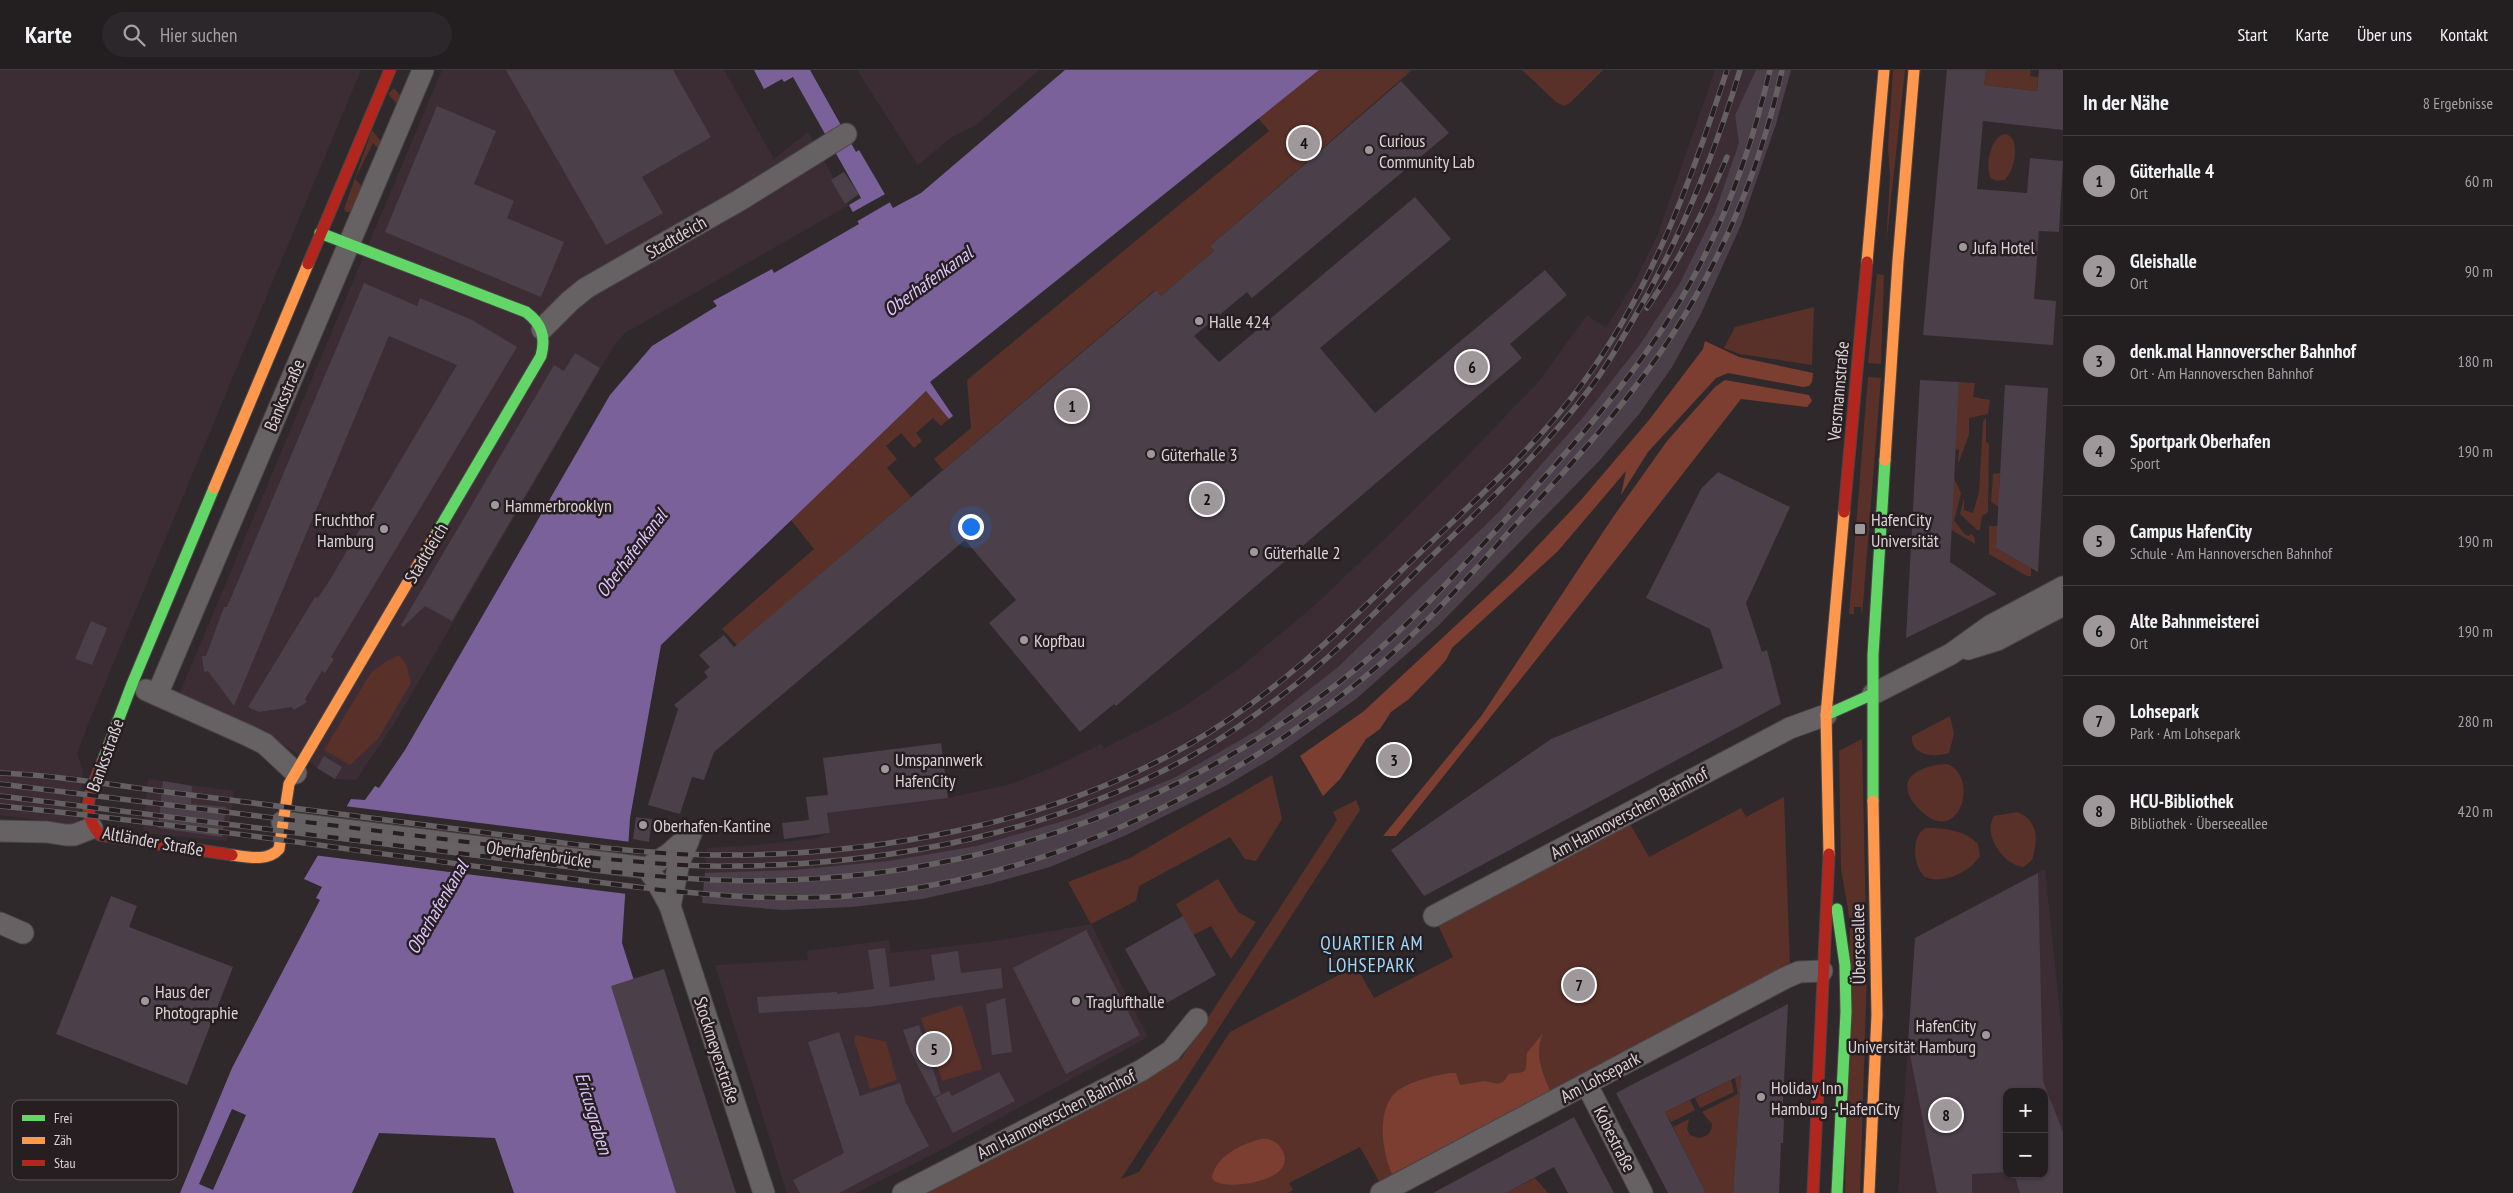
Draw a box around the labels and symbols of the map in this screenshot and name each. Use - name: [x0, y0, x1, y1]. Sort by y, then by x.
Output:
- pin: 4: [1288, 124, 1320, 162]
- place label: Curious Community Lab: [1379, 129, 1475, 173]
- marker: Curious Community Lab: [1363, 144, 1375, 156]
- street label: Stadtdeich: [642, 211, 710, 263]
- place label: Jufa Hotel: [1972, 236, 2035, 259]
- water label: Oberhafenkanal: [879, 240, 978, 321]
- marker: Jufa Hotel: [1957, 241, 1969, 253]
- place label: Halle 424: [1209, 310, 1270, 333]
- marker: Halle 424: [1193, 315, 1205, 327]
- street label: Versmannstraße: [1822, 340, 1854, 443]
- pin: 6: [1456, 348, 1488, 386]
- street label: Banksstraße: [259, 356, 309, 434]
- pin: 1: [1056, 387, 1088, 425]
- place label: Güterhalle 3: [1161, 443, 1238, 466]
- marker: Güterhalle 3: [1145, 448, 1157, 460]
- pin: 2: [1191, 480, 1223, 518]
- place label: Hammerbrooklyn: [505, 494, 612, 517]
- marker: Hammerbrooklyn: [489, 499, 501, 511]
- water label: Oberhafenkanal: [590, 503, 673, 602]
- place label: Fruchthof Hamburg: [314, 508, 375, 552]
- place label: HafenCity Universität: [1871, 508, 1939, 552]
- your location: [958, 514, 984, 540]
- street label: Stadtdeich: [399, 519, 453, 587]
- marker: HafenCity Universität: [1853, 522, 1867, 536]
- marker: Fruchthof Hamburg: [378, 523, 390, 535]
- place label: Güterhalle 2: [1264, 541, 1341, 564]
- marker: Güterhalle 2: [1248, 546, 1260, 558]
- place label: Kopfbau: [1034, 629, 1085, 652]
- marker: Kopfbau: [1018, 634, 1030, 646]
- street label: Banksstraße: [81, 715, 129, 795]
- pin: 3: [1378, 741, 1410, 779]
- place label: Umspannwerk HafenCity: [895, 748, 983, 792]
- street label: Am Hannoverschen Bahnhof: [1546, 761, 1713, 864]
- marker: Umspannwerk HafenCity: [879, 763, 891, 775]
- place label: Oberhafen-Kantine: [653, 814, 771, 837]
- marker: Oberhafen-Kantine: [637, 819, 649, 831]
- street label: Altländer Straße: [101, 821, 205, 861]
- street label: Oberhafenbrücke: [485, 835, 593, 873]
- water label: Oberhafenkanal: [401, 855, 474, 958]
- street label: Überseeallee: [1846, 903, 1870, 985]
- district label: QUARTIER AM LOHSEPARK: [1320, 931, 1424, 977]
- pin: 7: [1563, 966, 1595, 1004]
- place label: Haus der Photographie: [155, 980, 238, 1024]
- place label: Traglufthalle: [1086, 990, 1165, 1013]
- street label: Stockmeyerstraße: [689, 994, 745, 1106]
- marker: Haus der Photographie: [139, 995, 151, 1007]
- marker: Traglufthalle: [1070, 995, 1082, 1007]
- place label: HafenCity Universität Hamburg: [1848, 1014, 1976, 1058]
- marker: HafenCity Universität Hamburg: [1980, 1029, 1992, 1041]
- pin: 5: [918, 1030, 950, 1068]
- street label: Am Lohsepark: [1556, 1046, 1644, 1108]
- street label: Am Hannoverschen Bahnhof: [973, 1063, 1140, 1164]
- water label: Ericusgraben: [570, 1069, 618, 1158]
- place label: Holiday Inn Hamburg - HafenCity: [1771, 1076, 1900, 1120]
- marker: Holiday Inn Hamburg - HafenCity: [1755, 1091, 1767, 1103]
- pin: 8: [1930, 1096, 1962, 1134]
- legend: [12, 1100, 178, 1180]
- street label: Kobestraße: [1589, 1102, 1641, 1176]
- text: Frei: [54, 1109, 72, 1127]
- text: Zäh: [54, 1131, 72, 1149]
- text: Stau: [54, 1154, 76, 1172]

